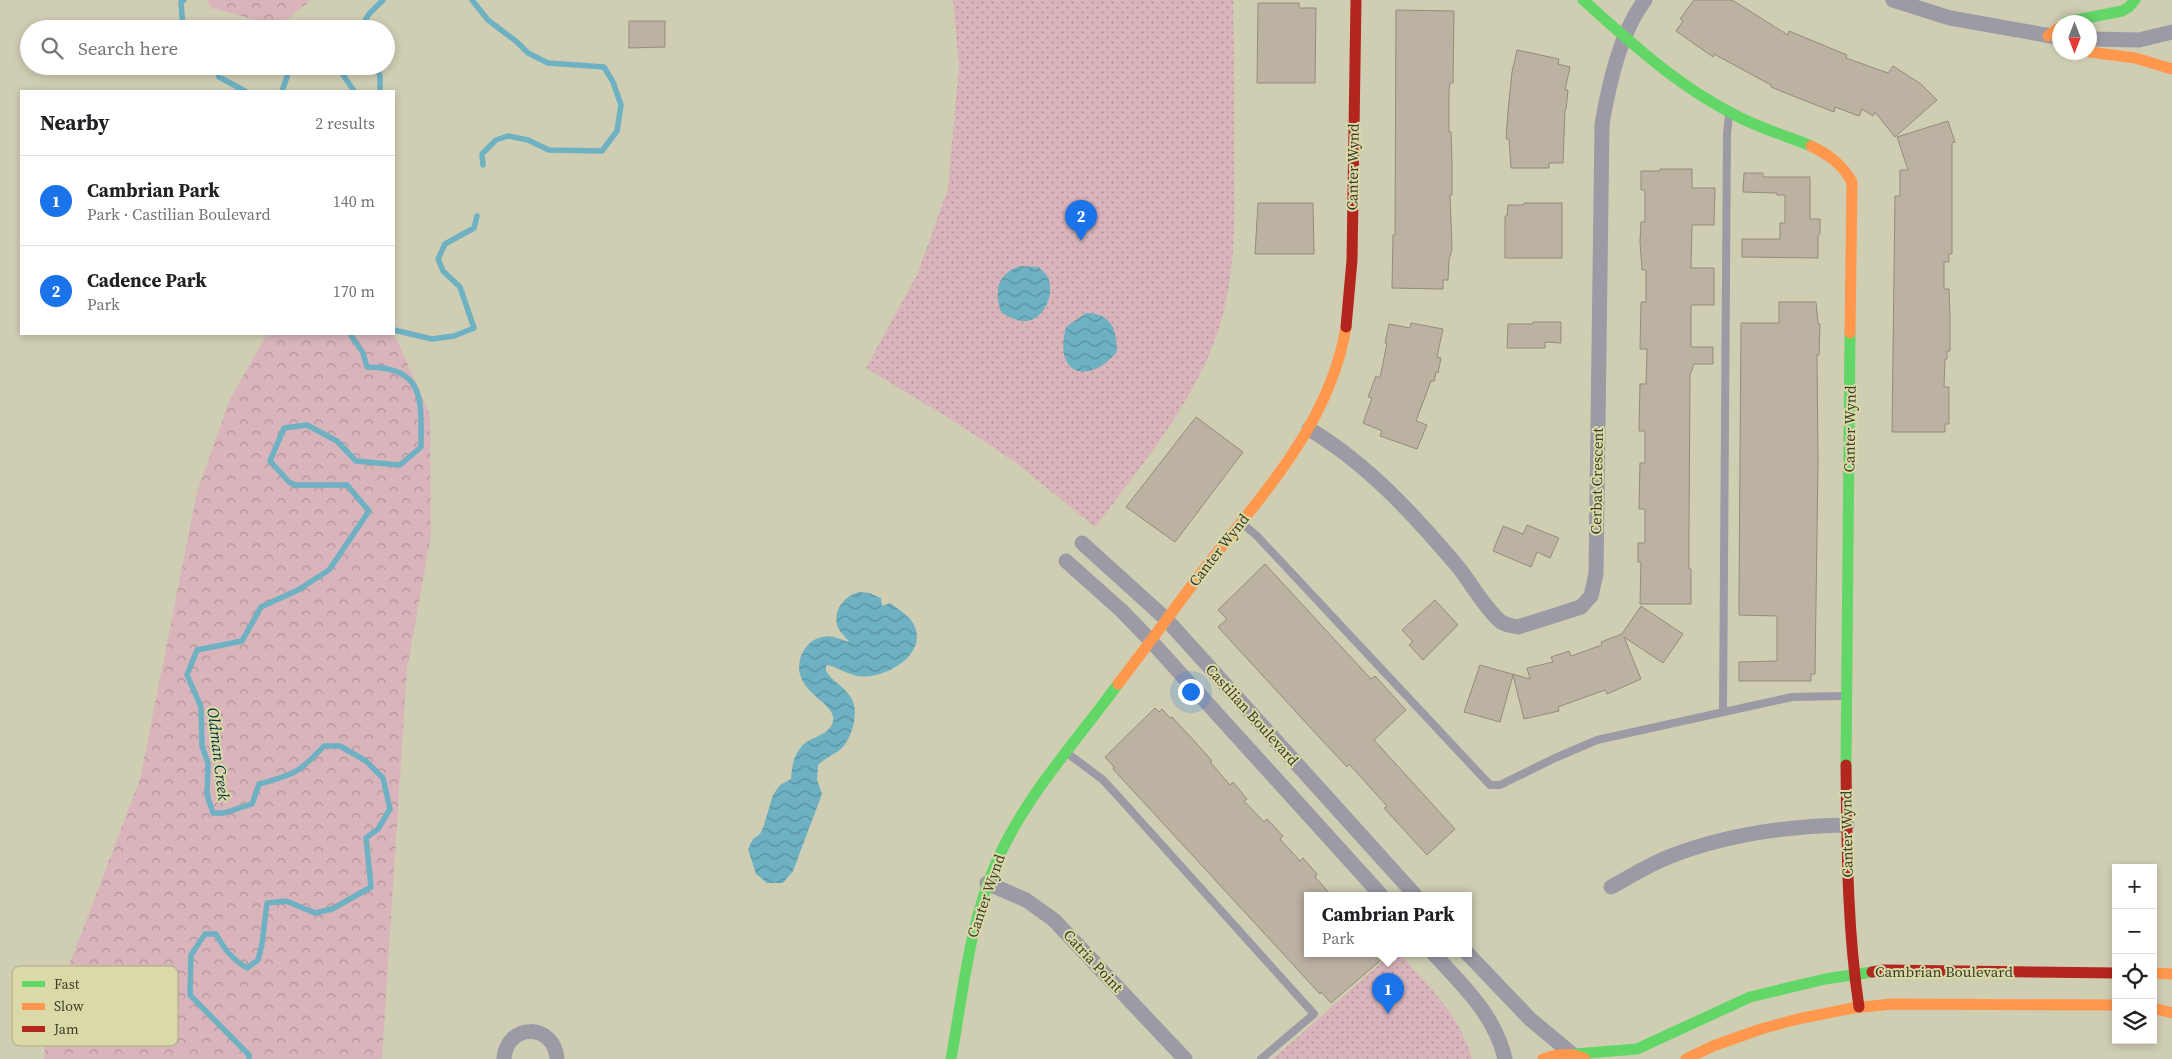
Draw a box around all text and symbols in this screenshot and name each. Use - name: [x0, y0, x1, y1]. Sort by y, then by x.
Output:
- north arrow: [2052, 15, 2097, 60]
- search box: [20, 20, 395, 75]
- icon: search: [38, 34, 66, 62]
- text: Search here: [78, 35, 178, 61]
- text: Nearby: [40, 108, 110, 137]
- text: 2 results: [315, 112, 375, 134]
- street label: Canter Wynd: [1341, 123, 1364, 211]
- text: Cambrian Park: [87, 177, 220, 203]
- text: 1: [52, 190, 60, 212]
- text: 140 m: [333, 190, 375, 212]
- pin: 2: [1065, 200, 1097, 241]
- text: Park · Castilian Boulevard: [87, 203, 271, 225]
- text: Cadence Park: [87, 267, 207, 293]
- text: 2: [52, 280, 60, 302]
- text: 170 m: [333, 280, 375, 302]
- text: Park: [87, 293, 120, 315]
- street label: Canter Wynd: [1838, 385, 1861, 473]
- street label: Cerbat Crescent: [1585, 427, 1608, 534]
- street label: Canter Wynd: [1184, 509, 1254, 590]
- street label: Castilian Boulevard: [1201, 659, 1304, 770]
- your location: [1178, 679, 1204, 705]
- water label: Oldman Creek: [202, 706, 236, 802]
- street label: Canter Wynd: [1835, 790, 1858, 878]
- street label: Canter Wynd: [961, 851, 1010, 940]
- map controls: [2112, 864, 2157, 1044]
- button: +: [2112, 864, 2157, 909]
- popup: [1304, 892, 1472, 957]
- text: Cambrian Park: [1322, 901, 1454, 927]
- button: −: [2112, 909, 2157, 954]
- street label: Catria Point: [1059, 925, 1128, 997]
- text: Park: [1322, 927, 1355, 949]
- button: locate: [2112, 954, 2157, 999]
- street label: Cambrian Boulevard: [1875, 961, 2013, 982]
- legend: [12, 966, 178, 1046]
- pin: 1: [1372, 973, 1404, 1014]
- text: Fast: [54, 974, 80, 994]
- text: Slow: [54, 996, 84, 1016]
- button: layers: [2112, 999, 2157, 1044]
- text: Jam: [53, 1019, 79, 1039]

